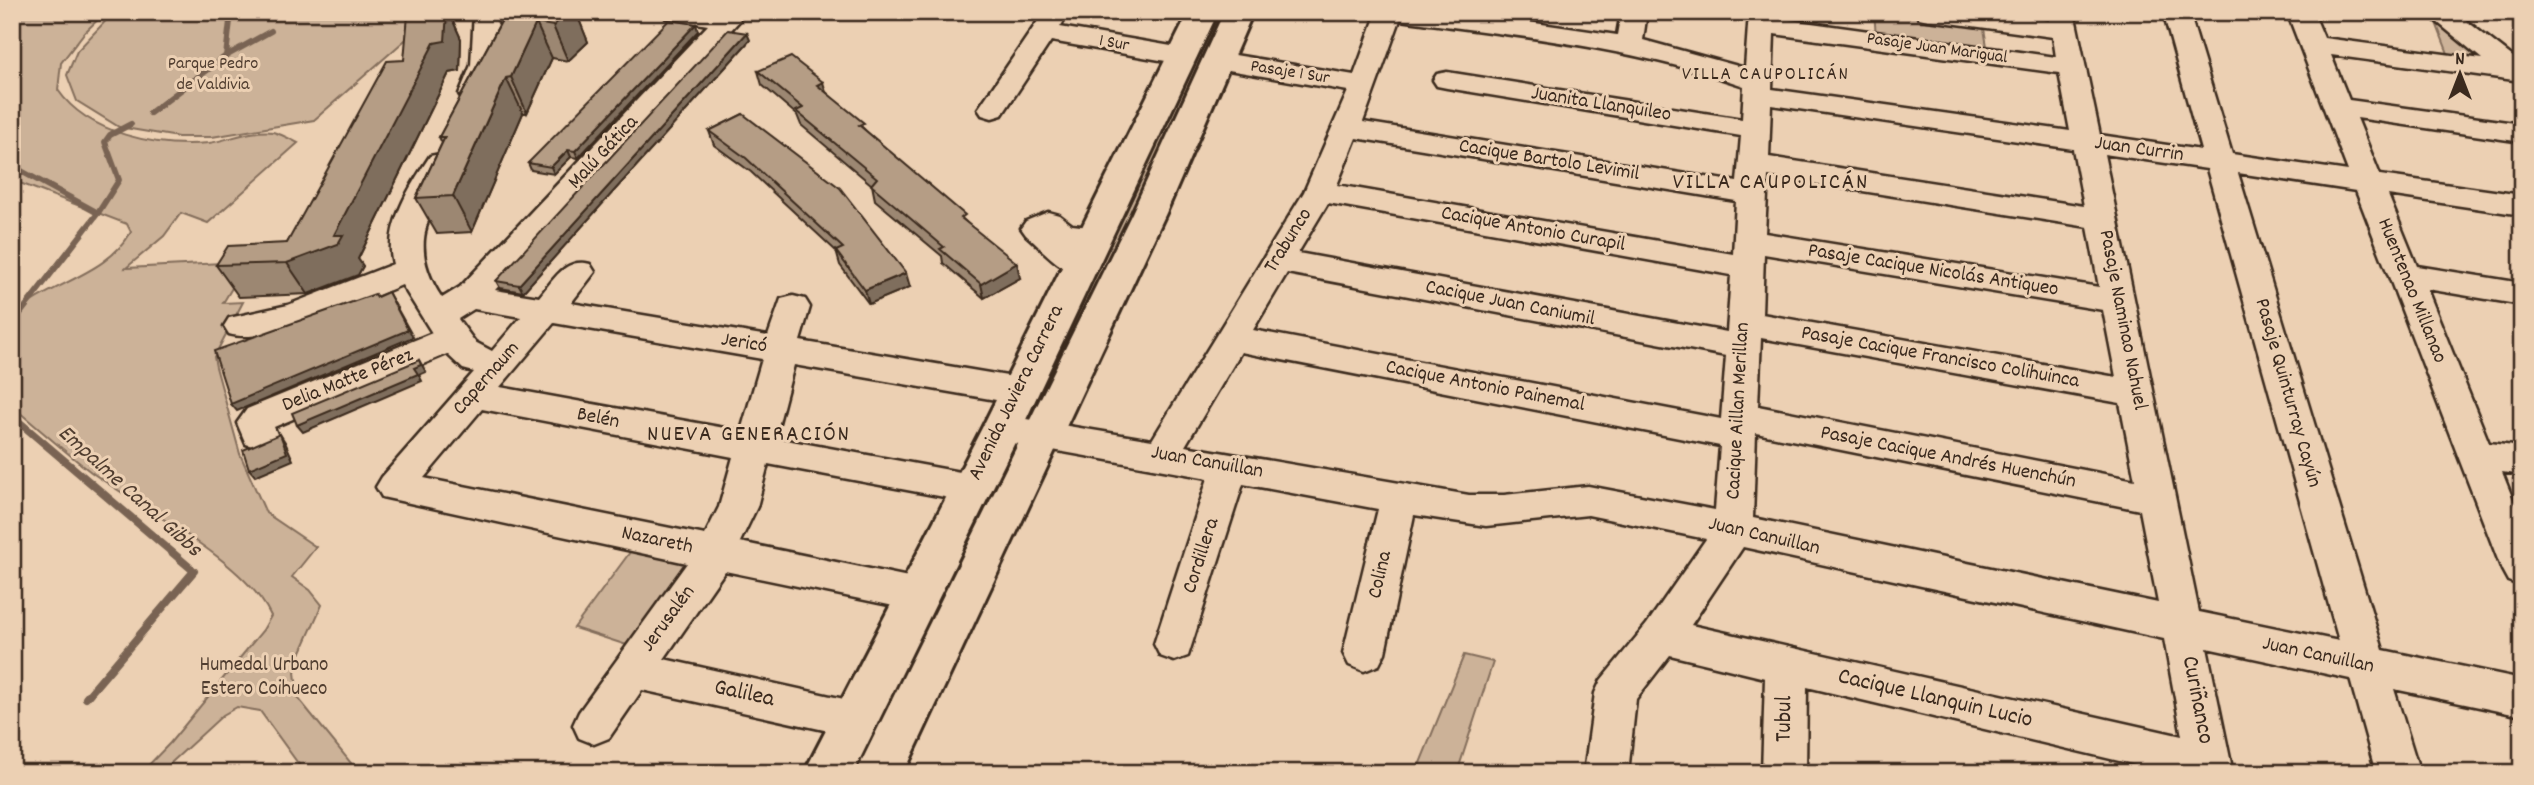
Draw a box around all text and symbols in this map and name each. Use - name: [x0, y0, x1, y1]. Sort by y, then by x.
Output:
- street label: Pasaje Juan Marigual: [1865, 27, 2010, 71]
- street label: 1 Sur: [1097, 29, 1131, 59]
- north arrow: [2426, 38, 2496, 108]
- text: N: [2455, 47, 2465, 74]
- park label: Parque Pedro de Valdivia: [168, 52, 258, 98]
- street label: Pasaje 1 Sur: [1249, 54, 1332, 92]
- district label: VILLA CAUPOLICÁN: [1682, 62, 1850, 89]
- street label: Juanita Llanquileo: [1529, 79, 1673, 131]
- street label: Malú Gática: [562, 108, 647, 197]
- street label: Juan Currin: [2093, 129, 2185, 171]
- street label: Cacique Bartolo Levimil: [1457, 132, 1641, 190]
- district label: VILLA CAUPOLICÁN: [1673, 167, 1869, 200]
- street label: Cacique Antonio Curapil: [1439, 199, 1627, 261]
- street label: Trabunco: [1257, 203, 1321, 279]
- street label: Huentenao Millanao: [2368, 214, 2454, 368]
- street label: Pasaje Naminao Nahuel: [2090, 227, 2154, 413]
- street label: Pasaje Cacique Nicolás Antiqueo: [1805, 236, 2061, 306]
- street label: Cacique Juan Caniumil: [1423, 273, 1597, 335]
- street label: Pasaje Quinturray Cayún: [2246, 295, 2328, 491]
- street label: Avenida Javiera Carrera: [961, 299, 1073, 486]
- street label: Pasaje Cacique Francisco Colihuinca: [1798, 319, 2083, 397]
- street label: Cacique Aillan Merillan: [1719, 322, 1759, 500]
- street label: Jericó: [719, 326, 769, 362]
- street label: Capernaum: [446, 335, 528, 423]
- street label: Delia Matte Pérez: [278, 341, 418, 421]
- street label: Cacique Antonio Painemal: [1383, 353, 1587, 421]
- street label: Belén: [574, 400, 622, 438]
- water label: Empalme Canal Gibbs: [50, 418, 209, 567]
- district label: NUEVA GENERACIÓN: [647, 419, 851, 452]
- street label: Pasaje Cacique Andrés Huenchún: [1818, 419, 2078, 497]
- street label: Juan Canuillan: [1149, 438, 1265, 488]
- street label: Juan Canuillan: [1705, 510, 1823, 564]
- street label: Cordillera: [1176, 513, 1229, 598]
- street label: Nazareth: [618, 519, 696, 563]
- street label: Colina: [1361, 547, 1401, 602]
- street label: Jerusalén: [634, 579, 704, 659]
- street label: Juan Canuillan: [2259, 630, 2377, 682]
- park label: Humedal Urbano Estero Coihueco: [200, 651, 328, 705]
- street label: Curiñanco: [2172, 653, 2222, 747]
- street label: Cacique Llanquin Lucio: [1834, 660, 2036, 738]
- street label: Galilea: [711, 671, 778, 717]
- street label: Tubul: [1768, 695, 1802, 742]

